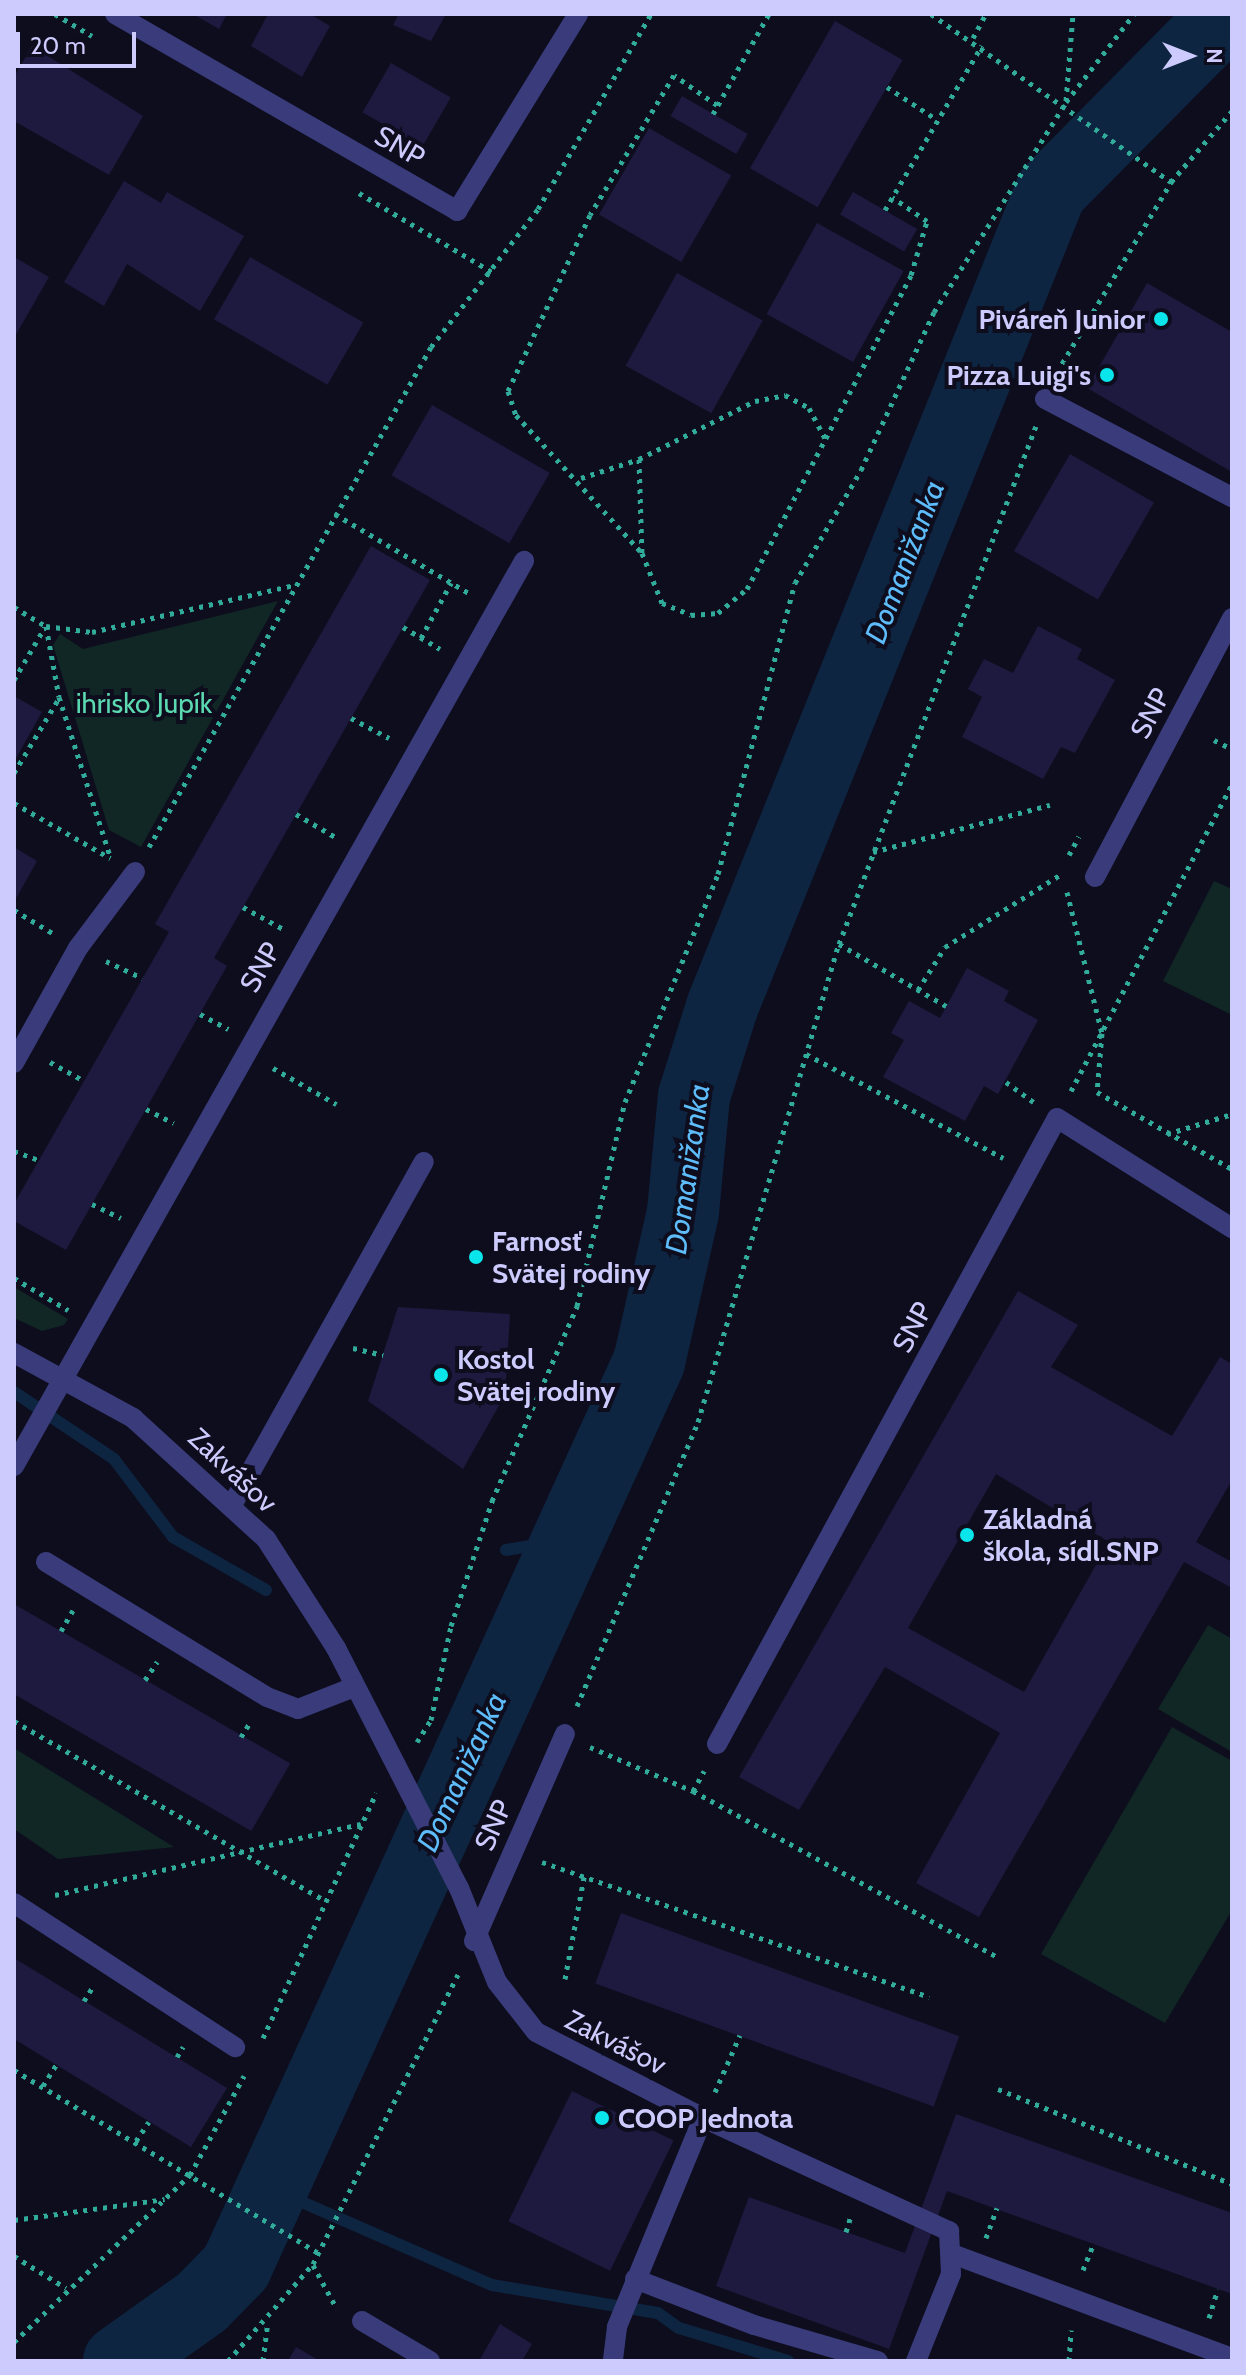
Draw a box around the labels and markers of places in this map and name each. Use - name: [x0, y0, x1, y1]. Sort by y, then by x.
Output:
- place label: Piváreň Junior: [979, 302, 1145, 336]
- marker: Piváreň Junior: [1152, 310, 1170, 328]
- place label: Pizza Luigi's: [947, 358, 1091, 392]
- marker: Pizza Luigi's: [1098, 366, 1116, 384]
- place label: Farnosť Svätej rodiny: [492, 1224, 650, 1290]
- marker: Farnosť Svätej rodiny: [467, 1248, 485, 1266]
- place label: Kostol Svätej rodiny: [457, 1342, 615, 1408]
- marker: Kostol Svätej rodiny: [432, 1366, 450, 1384]
- place label: Základná škola, sídl.SNP: [983, 1502, 1159, 1568]
- marker: Základná škola, sídl.SNP: [958, 1526, 976, 1544]
- place label: COOP Jednota: [618, 2101, 793, 2135]
- marker: COOP Jednota: [593, 2109, 611, 2127]

